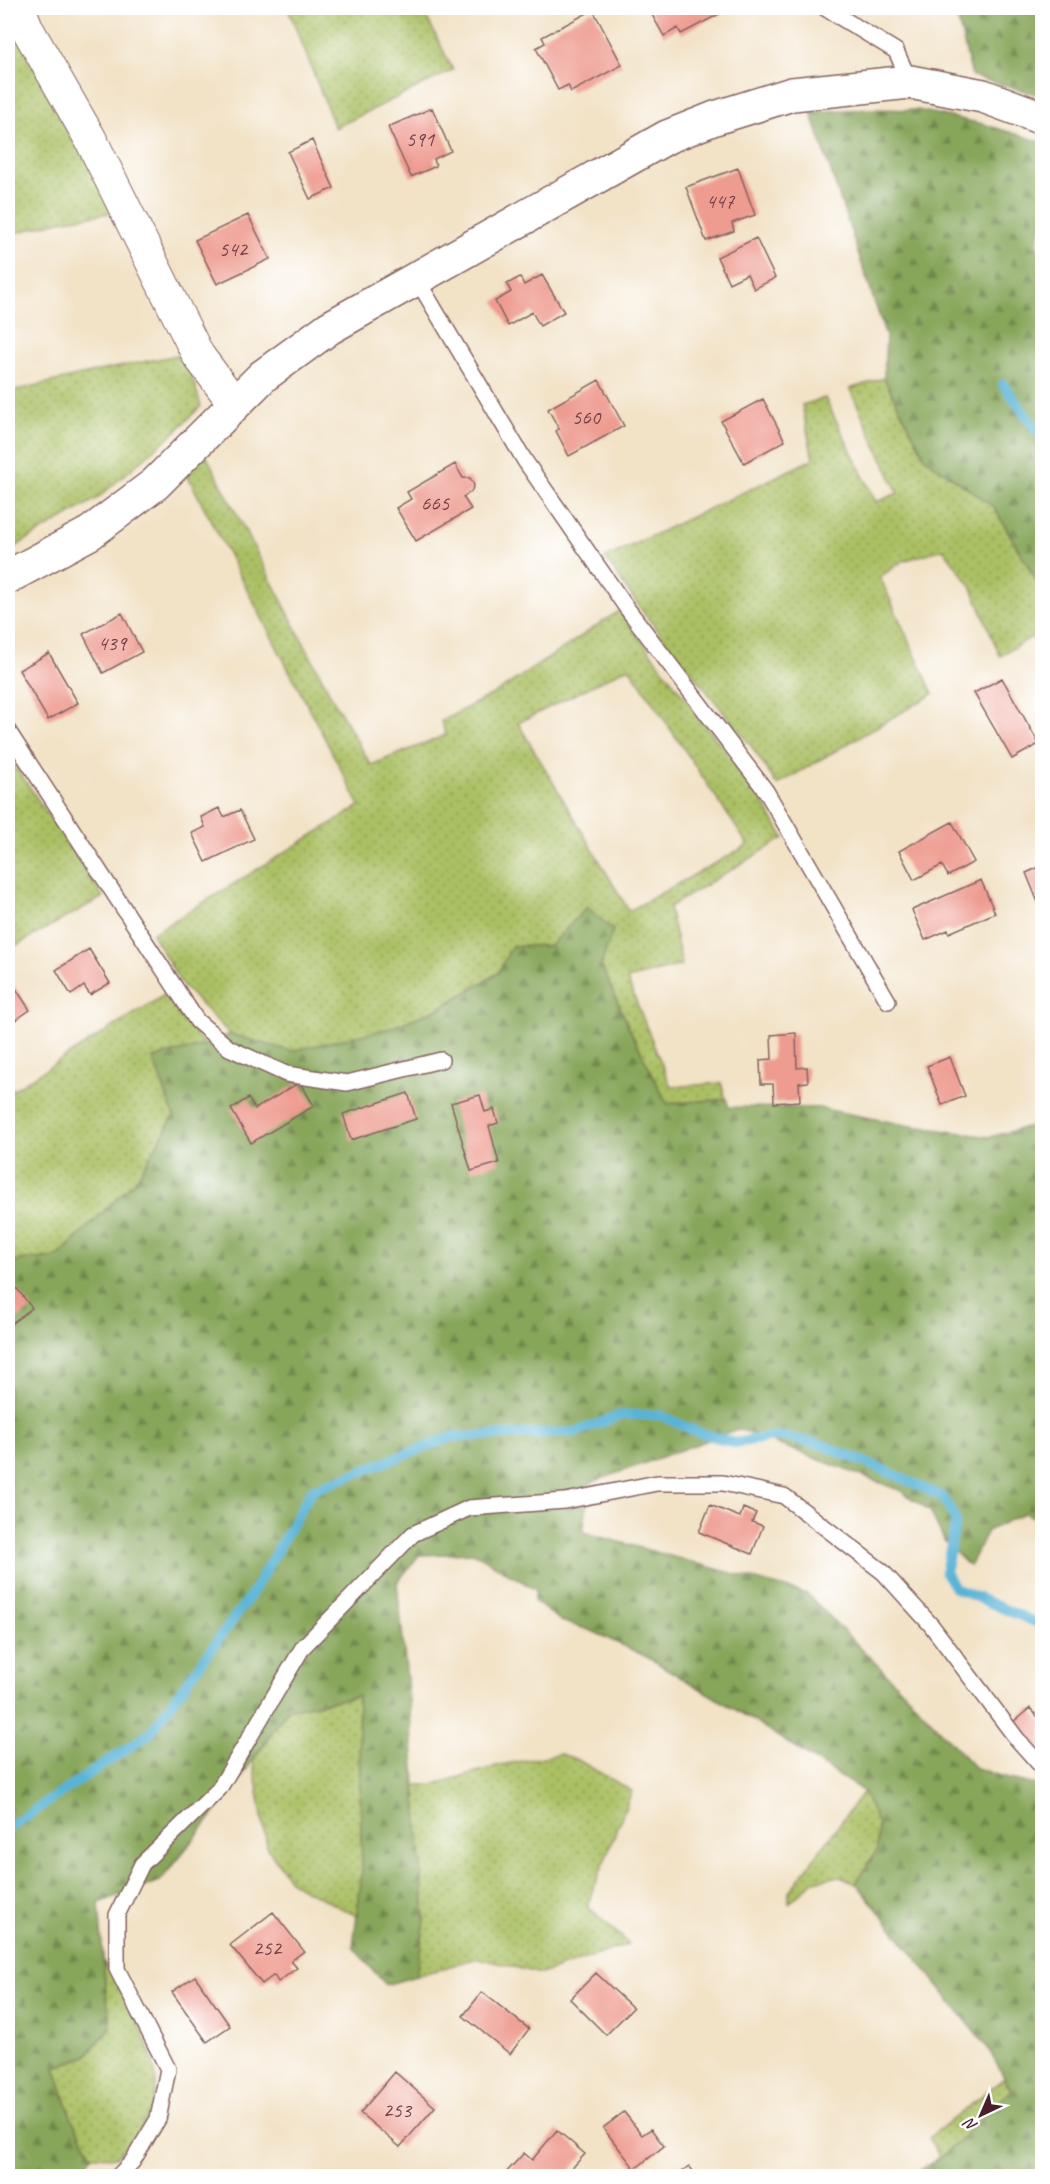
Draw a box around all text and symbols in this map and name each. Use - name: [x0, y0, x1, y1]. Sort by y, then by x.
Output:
- house number: 591: [406, 126, 436, 152]
- house number: 447: [706, 188, 736, 214]
- house number: 542: [219, 236, 249, 262]
- house number: 560: [572, 404, 602, 430]
- house number: 665: [421, 490, 451, 516]
- house number: 439: [98, 630, 128, 656]
- house number: 252: [253, 1935, 283, 1961]
- north arrow: [951, 2085, 1011, 2145]
- house number: 253: [383, 2097, 413, 2123]
- text: N: [959, 2112, 982, 2136]

